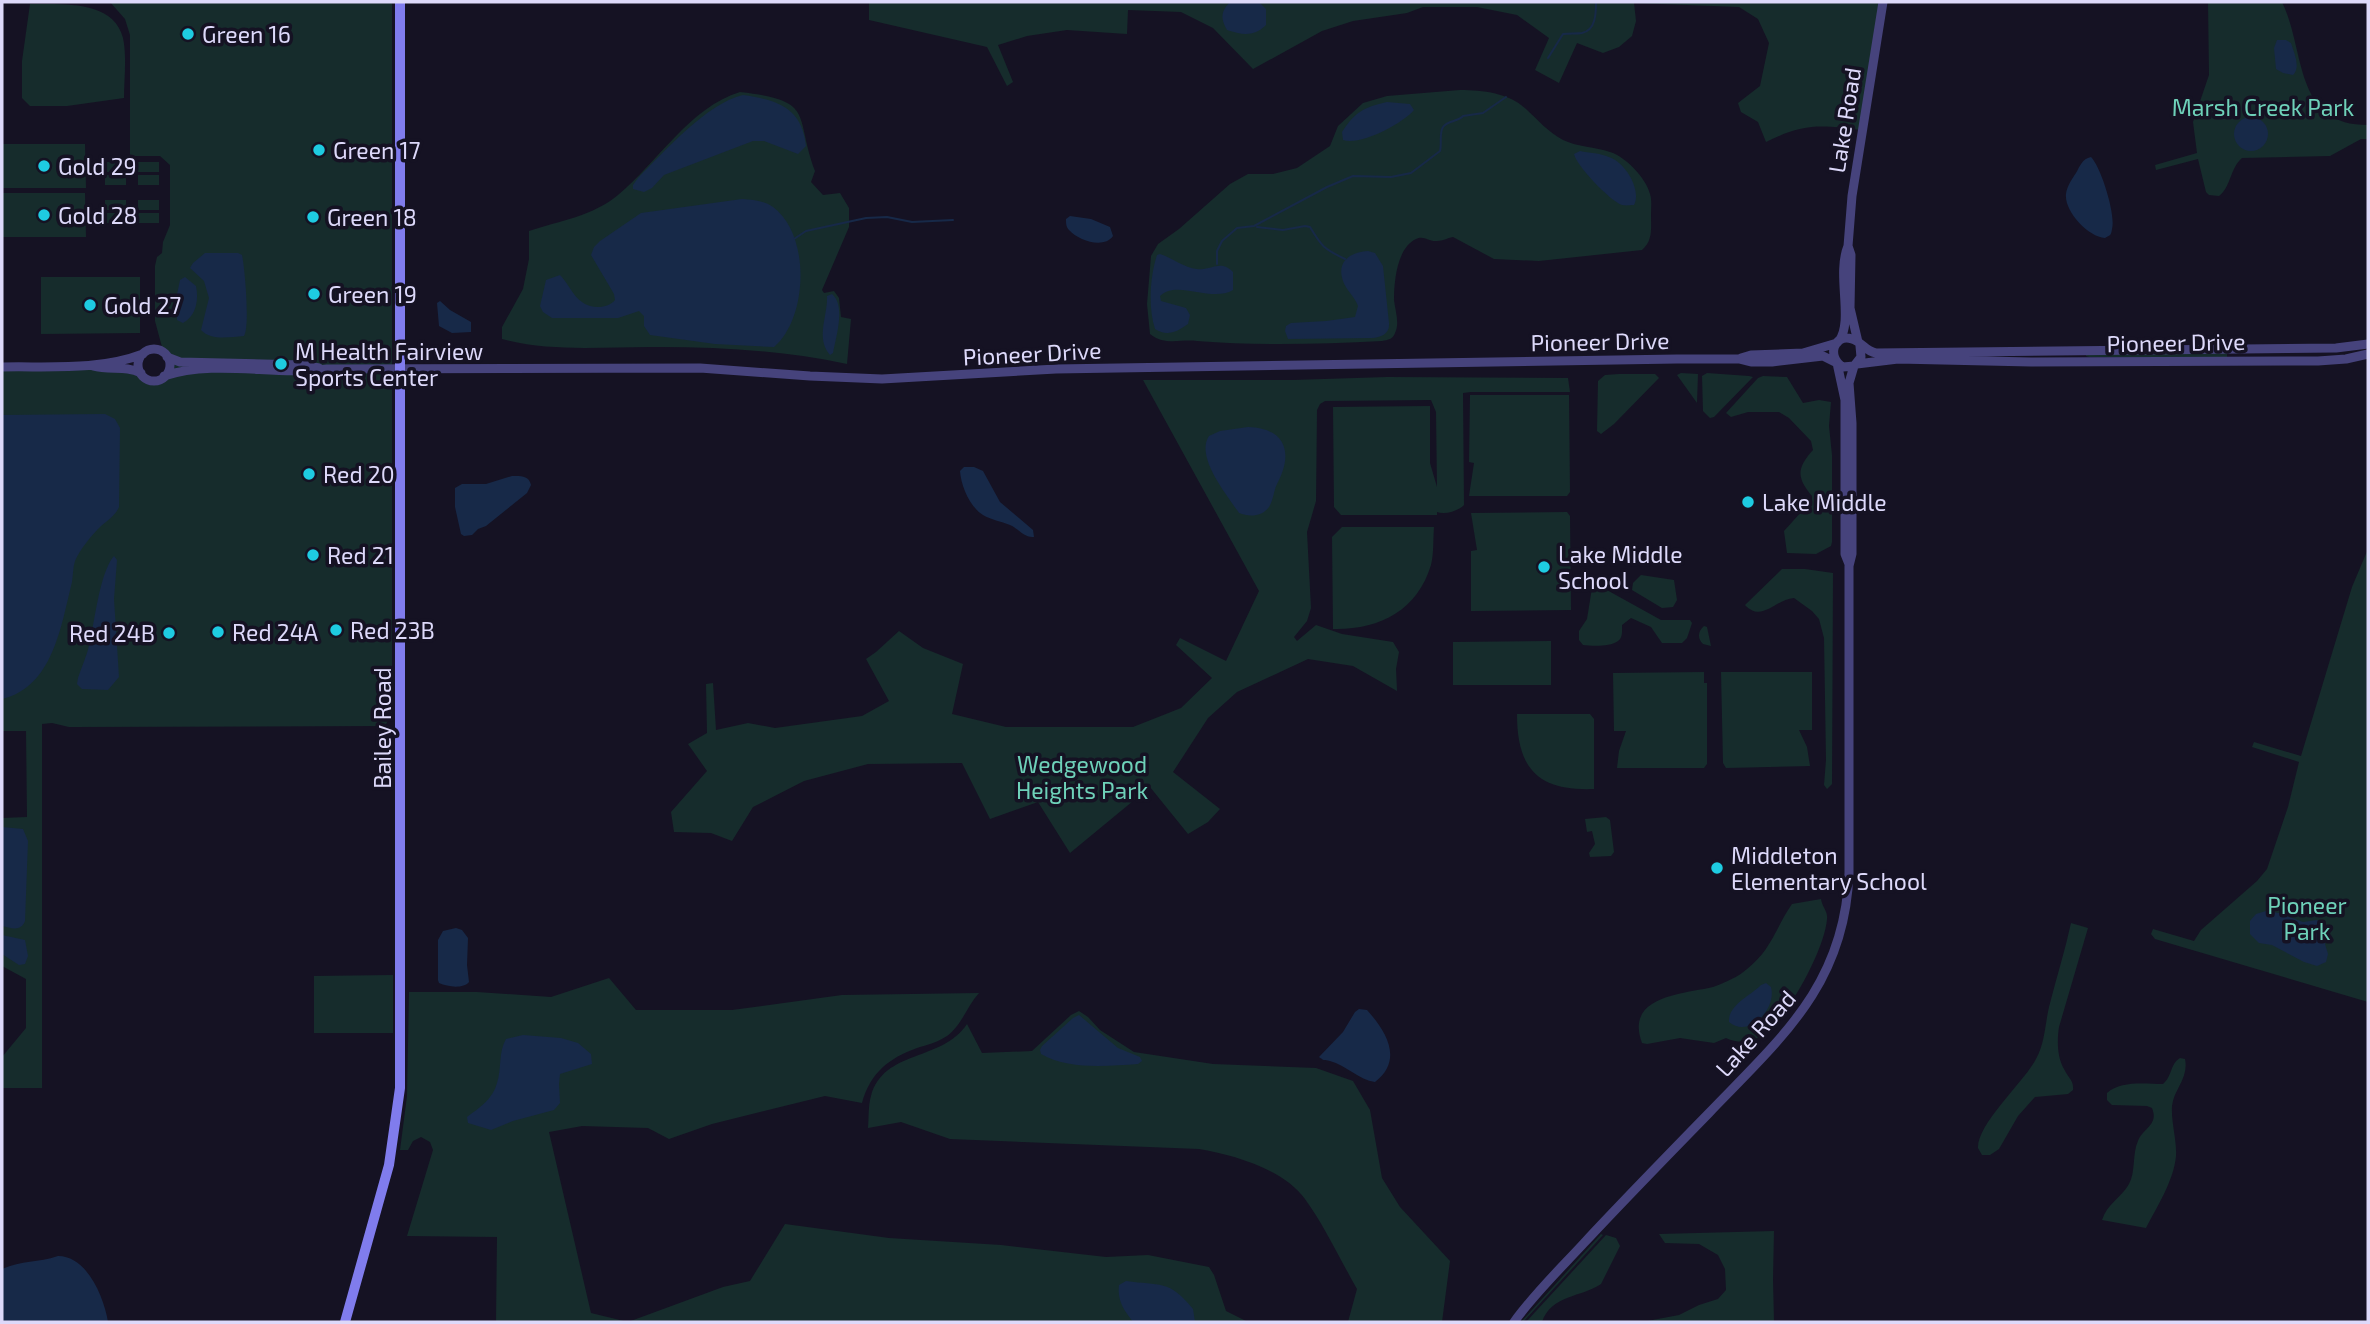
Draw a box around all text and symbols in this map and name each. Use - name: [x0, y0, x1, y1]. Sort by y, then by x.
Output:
- place label: Green 16: [202, 20, 291, 48]
- marker: Green 16: [180, 26, 196, 42]
- street label: Lake Road: [1822, 65, 1866, 175]
- park label: Marsh Creek Park: [2172, 93, 2355, 121]
- place label: Green 17: [333, 136, 421, 164]
- marker: Green 17: [311, 142, 327, 158]
- place label: Gold 29: [58, 152, 137, 180]
- marker: Gold 29: [36, 158, 52, 174]
- place label: Gold 28: [58, 201, 138, 229]
- place label: Green 18: [327, 203, 417, 231]
- marker: Gold 28: [36, 207, 52, 223]
- marker: Green 18: [305, 209, 321, 225]
- place label: Green 19: [328, 280, 417, 308]
- marker: Green 19: [306, 286, 322, 302]
- place label: Gold 27: [104, 291, 182, 319]
- marker: Gold 27: [82, 297, 98, 313]
- street label: Pioneer Drive: [1530, 326, 1670, 356]
- street label: Pioneer Drive: [2106, 327, 2246, 357]
- street label: Pioneer Drive: [962, 335, 1102, 371]
- place label: M Health Fairview Sports Center: [295, 337, 483, 391]
- marker: M Health Fairview Sports Center: [273, 356, 289, 372]
- place label: Red 20: [323, 460, 395, 488]
- marker: Red 20: [301, 466, 317, 482]
- place label: Lake Middle: [1762, 488, 1887, 516]
- marker: Lake Middle: [1740, 494, 1756, 510]
- place label: Lake Middle School: [1558, 540, 1683, 594]
- place label: Red 21: [327, 541, 394, 569]
- marker: Red 21: [305, 547, 321, 563]
- marker: Lake Middle School: [1536, 559, 1552, 575]
- place label: Red 23B: [350, 616, 435, 644]
- place label: Red 24A: [232, 618, 319, 646]
- place label: Red 24B: [69, 619, 155, 647]
- marker: Red 23B: [328, 622, 344, 638]
- marker: Red 24A: [210, 624, 226, 640]
- marker: Red 24B: [161, 625, 177, 641]
- street label: Bailey Road: [368, 667, 396, 789]
- park label: Wedgewood Heights Park: [1016, 750, 1148, 804]
- place label: Middleton Elementary School: [1731, 841, 1927, 895]
- marker: Middleton Elementary School: [1709, 860, 1725, 876]
- park label: Pioneer Park: [2267, 891, 2347, 945]
- street label: Lake Road: [1709, 984, 1801, 1082]

